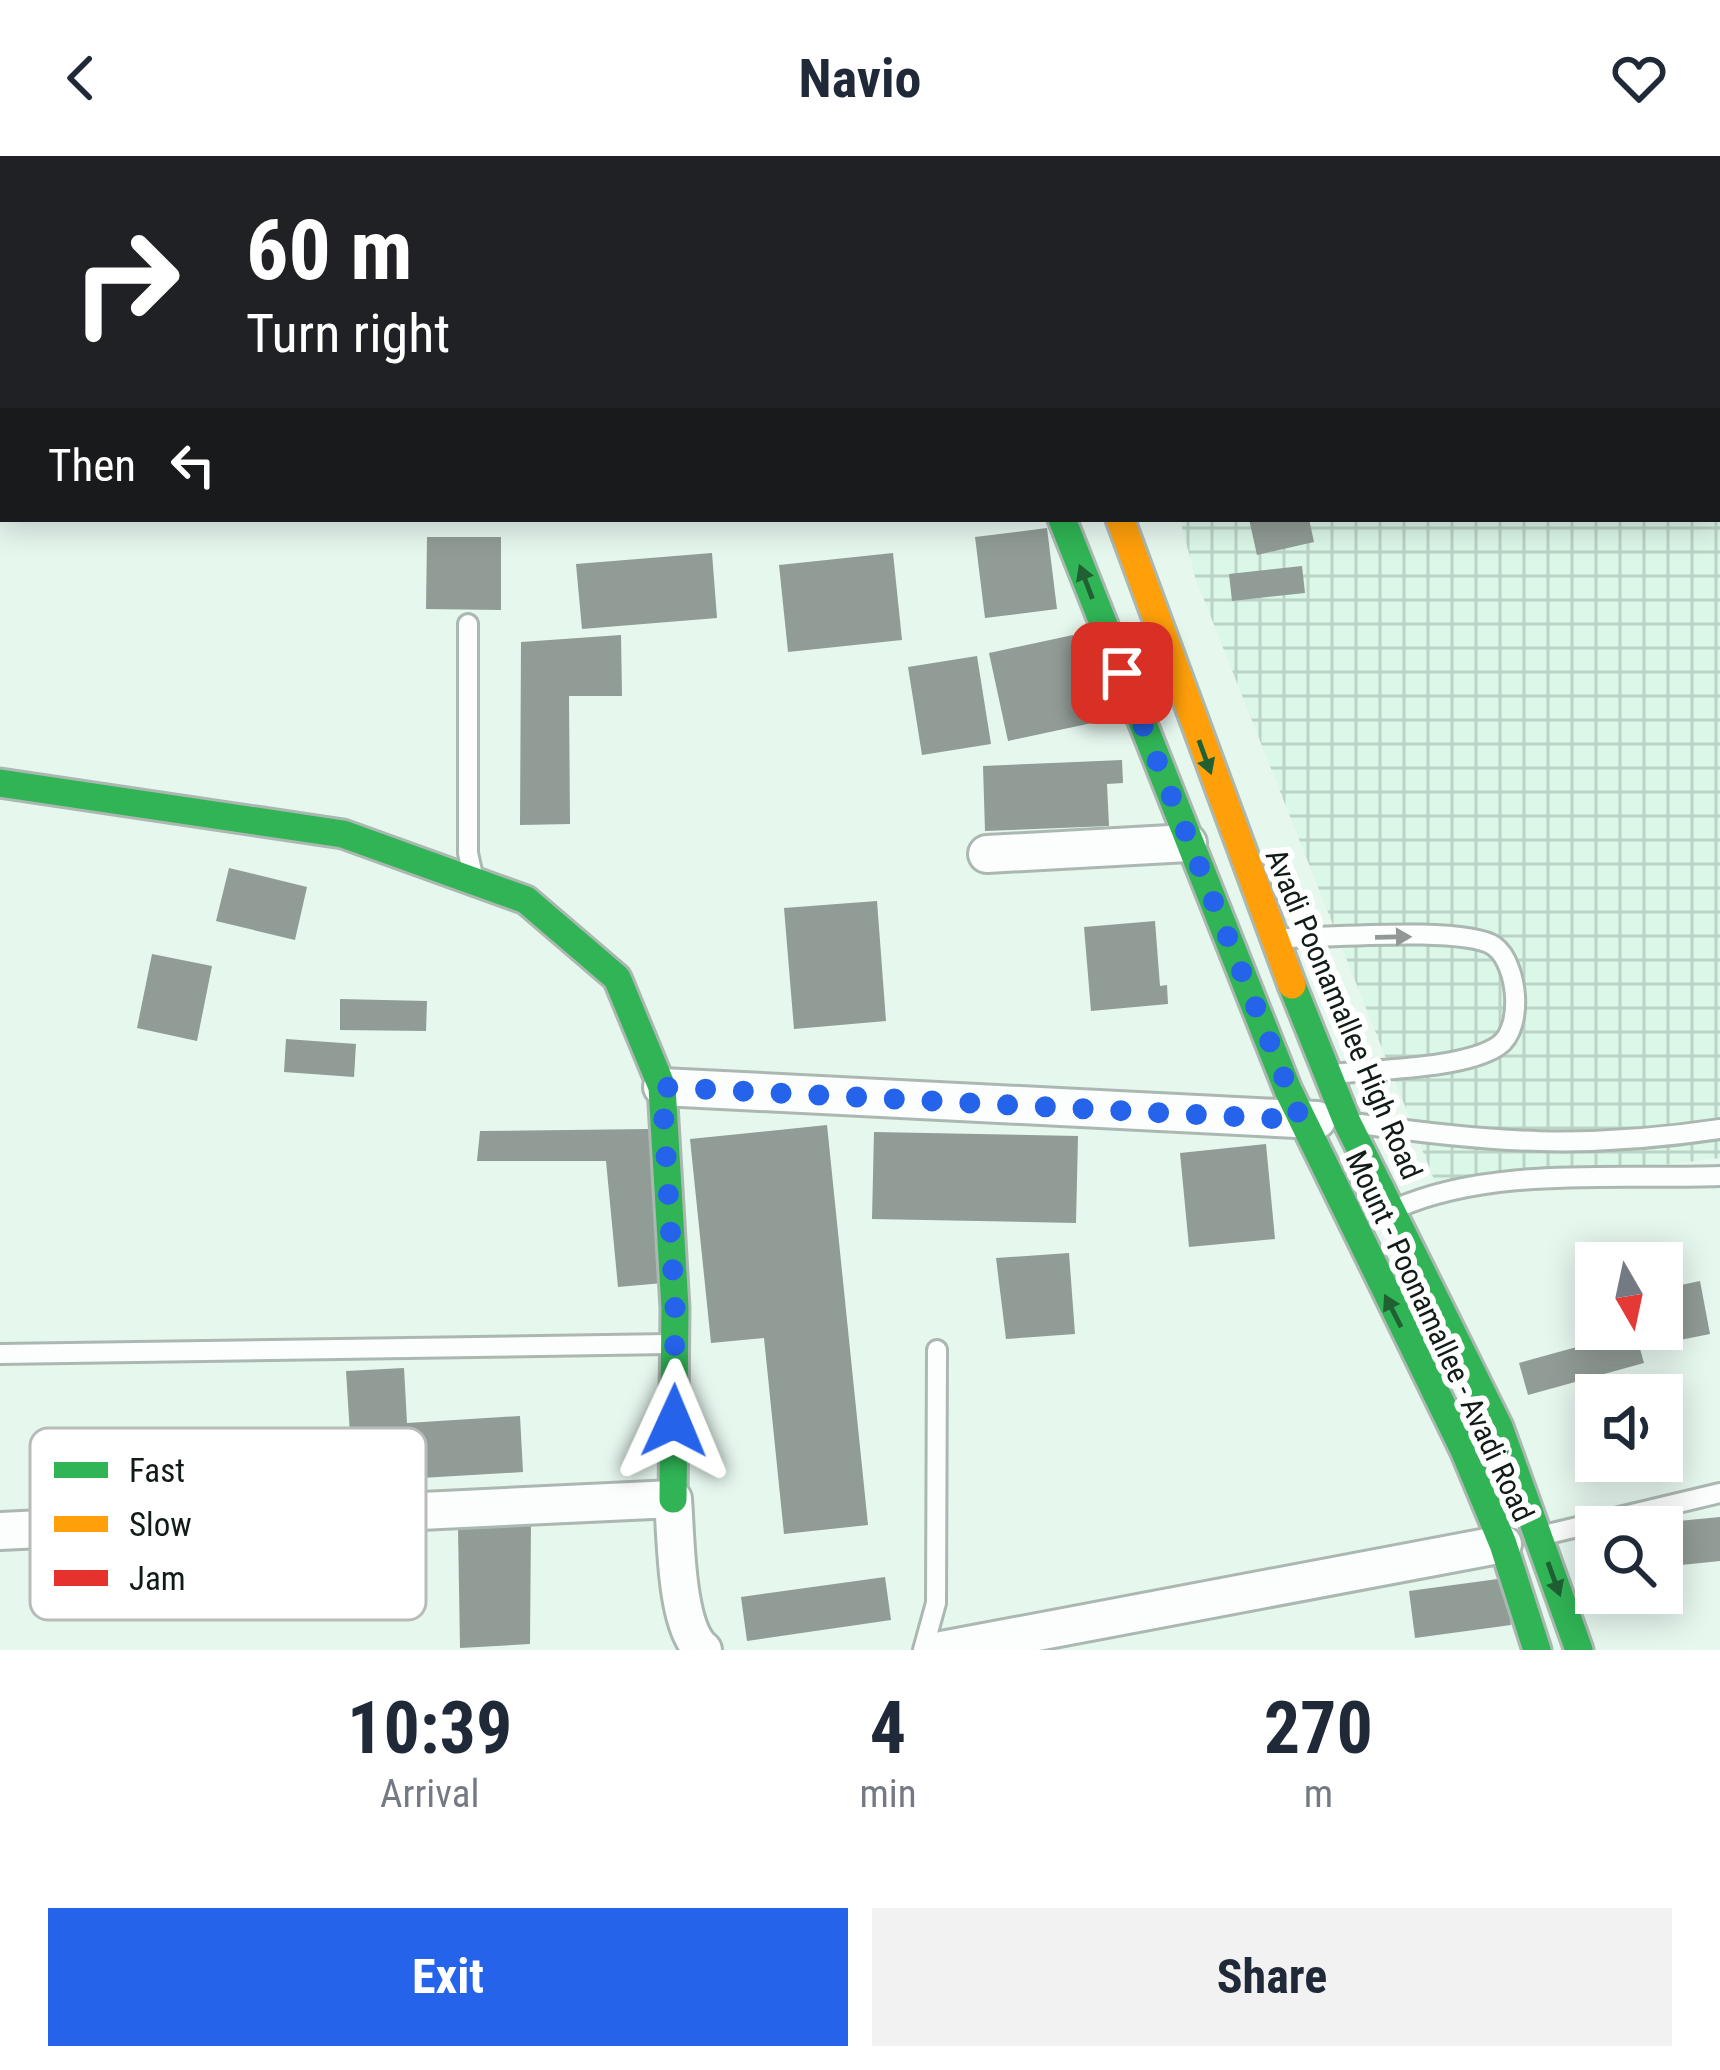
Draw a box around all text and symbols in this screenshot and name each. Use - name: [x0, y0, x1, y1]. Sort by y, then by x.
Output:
- icon: back: [48, 45, 114, 111]
- icon: heart: [1606, 45, 1672, 111]
- text: Navio: [799, 47, 921, 110]
- text: 60 m: [246, 201, 413, 300]
- icon: right: [48, 204, 204, 360]
- text: Turn right: [246, 302, 450, 365]
- icon: left: [160, 432, 226, 498]
- text: Then: [48, 439, 136, 492]
- one-way arrow: [1076, 564, 1095, 600]
- pin: [1071, 622, 1173, 724]
- icon: arrive: [1089, 640, 1155, 706]
- one-way arrow: [1197, 740, 1215, 776]
- street label: Avadi Poonamallee High Road: [1258, 844, 1430, 1184]
- one-way arrow: [1375, 927, 1413, 946]
- street label: Mount - Poonamallee - Avadi Road: [1339, 1145, 1541, 1527]
- north arrow: [1575, 1242, 1683, 1350]
- map controls: [1575, 1242, 1683, 1614]
- one-way arrow: [1384, 1294, 1404, 1328]
- position arrow: [611, 1358, 737, 1484]
- button: sound: [1575, 1374, 1683, 1482]
- legend: [30, 1428, 426, 1620]
- text: Fast: [129, 1451, 185, 1490]
- text: Slow: [129, 1505, 192, 1544]
- button: search: [1575, 1506, 1683, 1614]
- text: Jam: [129, 1559, 186, 1598]
- one-way arrow: [1546, 1562, 1564, 1598]
- text: 10:39: [347, 1686, 512, 1771]
- text: 4: [870, 1686, 906, 1771]
- text: 270: [1264, 1686, 1373, 1771]
- text: Arrival: [380, 1771, 479, 1817]
- text: min: [859, 1771, 917, 1817]
- text: m: [1304, 1771, 1333, 1817]
- button: Exit: [48, 1908, 848, 2046]
- button: Share: [872, 1908, 1672, 2046]

